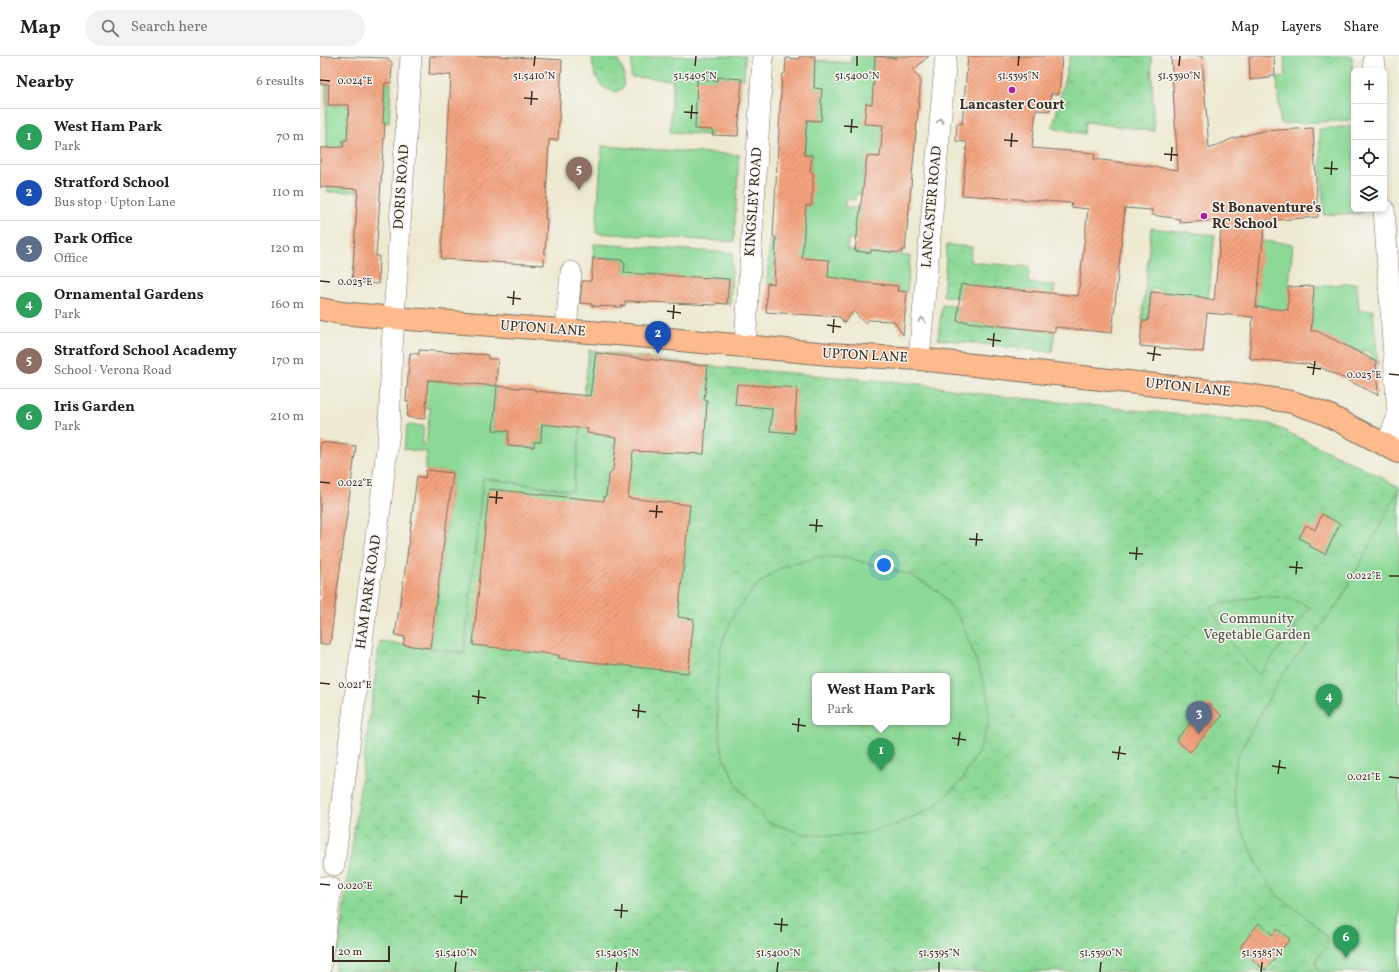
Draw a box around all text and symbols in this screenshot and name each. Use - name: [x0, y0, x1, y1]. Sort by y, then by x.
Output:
- search box: [85, 10, 365, 46]
- text: Map: [20, 15, 61, 41]
- icon: search: [99, 17, 121, 39]
- text: Search here: [131, 17, 208, 38]
- text: Map: [1231, 18, 1259, 37]
- text: Layers: [1281, 18, 1321, 37]
- text: Share: [1343, 18, 1379, 37]
- map controls: [1351, 68, 1387, 212]
- button: +: [1351, 68, 1387, 104]
- text: 51.5410°N: [513, 69, 556, 83]
- text: 51.5405°N: [673, 69, 717, 83]
- text: 51.5400°N: [835, 69, 880, 83]
- text: 51.5395°N: [997, 69, 1039, 83]
- text: 51.5390°N: [1158, 69, 1201, 83]
- text: Nearby: [16, 71, 74, 94]
- text: 6 results: [256, 73, 304, 91]
- text: 0.024°E: [338, 74, 372, 88]
- marker: Lancaster Court: [1007, 85, 1017, 95]
- place label: Lancaster Court: [960, 96, 1064, 115]
- button: −: [1351, 104, 1387, 140]
- text: West Ham Park: [54, 117, 162, 138]
- one-way arrow: [936, 118, 945, 124]
- text: 1: [26, 128, 32, 146]
- text: 70 m: [276, 128, 304, 146]
- text: Park: [54, 138, 81, 156]
- button: locate: [1351, 140, 1387, 176]
- street label: DORIS ROAD: [390, 144, 414, 230]
- street label: LANCASTER ROAD: [917, 145, 947, 269]
- street label: KINGSLEY ROAD: [741, 147, 767, 257]
- pin: 5: [566, 157, 592, 190]
- text: Stratford School: [54, 173, 169, 194]
- button: layers: [1351, 176, 1387, 212]
- text: 2: [26, 184, 32, 202]
- text: 110 m: [272, 184, 304, 202]
- text: Bus stop · Upton Lane: [54, 194, 175, 212]
- place label: St Bonaventure's RC School: [1212, 199, 1322, 234]
- marker: St Bonaventure's RC School: [1199, 211, 1209, 221]
- text: Park Office: [54, 229, 133, 250]
- text: 3: [26, 240, 32, 258]
- text: 120 m: [270, 240, 304, 258]
- text: Office: [54, 250, 88, 268]
- text: 0.023°E: [338, 275, 372, 289]
- text: Ornamental Gardens: [54, 285, 204, 306]
- text: 4: [25, 296, 33, 314]
- text: 160 m: [270, 296, 304, 314]
- text: Park: [54, 306, 81, 324]
- street label: UPTON LANE: [500, 317, 586, 341]
- one-way arrow: [918, 317, 927, 323]
- pin: 2: [645, 321, 671, 354]
- text: Stratford School Academy: [54, 341, 237, 362]
- street label: UPTON LANE: [822, 344, 908, 368]
- text: 5: [26, 352, 32, 370]
- text: 170 m: [271, 352, 304, 370]
- text: School · Verona Road: [54, 362, 172, 380]
- text: 0.023°E: [1347, 368, 1381, 382]
- street label: UPTON LANE: [1144, 374, 1232, 402]
- text: Iris Garden: [54, 397, 135, 418]
- text: 6: [25, 408, 33, 426]
- text: 210 m: [270, 408, 304, 426]
- text: Park: [54, 418, 81, 436]
- text: 0.022°E: [338, 476, 372, 490]
- street label: HAM PARK ROAD: [352, 534, 386, 650]
- your location: [874, 555, 894, 575]
- text: 0.022°E: [1347, 569, 1381, 583]
- park label: Community Vegetable Garden: [1203, 610, 1311, 645]
- popup: [812, 673, 950, 725]
- text: 0.021°E: [338, 678, 372, 692]
- text: West Ham Park: [827, 680, 935, 701]
- pin: 4: [1316, 684, 1342, 717]
- text: Park: [827, 701, 853, 719]
- pin: 3: [1186, 701, 1212, 734]
- pin: 1: [868, 738, 894, 771]
- text: 0.021°E: [1347, 770, 1381, 784]
- text: 0.020°E: [337, 879, 373, 893]
- pin: 6: [1333, 925, 1359, 958]
- scale bar: [332, 944, 390, 963]
- text: 20 m: [338, 945, 362, 960]
- text: 51.5410°N: [435, 946, 478, 960]
- text: 51.5405°N: [595, 946, 639, 960]
- text: 51.5400°N: [756, 946, 801, 960]
- text: 51.5395°N: [918, 946, 960, 960]
- text: 51.5390°N: [1080, 946, 1123, 960]
- text: 51.5385°N: [1241, 946, 1283, 960]

